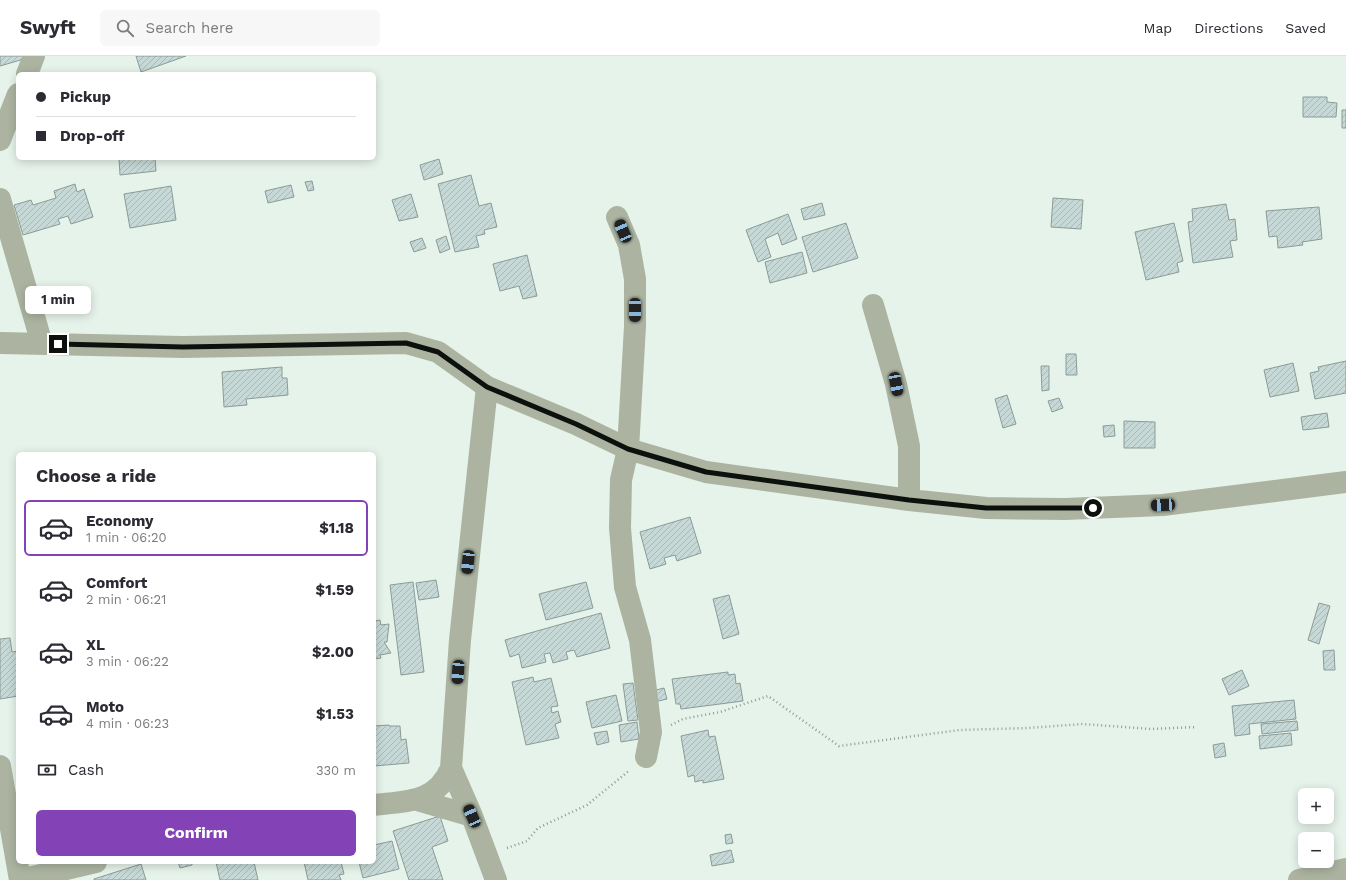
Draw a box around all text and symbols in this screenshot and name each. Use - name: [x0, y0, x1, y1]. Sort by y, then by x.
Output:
- search box: [100, 10, 380, 46]
- text: Swyft: [20, 16, 76, 39]
- icon: search: [114, 17, 136, 39]
- text: Search here: [146, 19, 234, 37]
- text: Map: [1144, 20, 1172, 36]
- text: Directions: [1194, 20, 1263, 36]
- text: Saved: [1285, 20, 1326, 36]
- text: Pickup: [60, 88, 111, 106]
- text: Drop-off: [60, 127, 125, 145]
- car: [613, 218, 633, 244]
- callout: 1 min: [25, 286, 91, 314]
- text: 1 min: [41, 292, 75, 307]
- car: [629, 298, 641, 322]
- route end: [49, 335, 67, 353]
- car: [888, 371, 904, 397]
- text: Choose a ride: [36, 465, 156, 486]
- car: [1151, 498, 1175, 512]
- route start: [1084, 499, 1102, 517]
- icon: car: [38, 510, 74, 546]
- text: Economy: [86, 512, 153, 530]
- text: $1.18: [319, 519, 354, 537]
- text: 1 min · 06:20: [86, 530, 167, 545]
- car: [461, 549, 475, 575]
- icon: car: [38, 572, 74, 608]
- text: Comfort: [86, 574, 147, 592]
- text: $1.59: [316, 581, 354, 599]
- text: 2 min · 06:21: [86, 592, 166, 607]
- icon: car: [38, 634, 74, 670]
- text: XL: [86, 636, 105, 654]
- text: $2.00: [312, 643, 354, 661]
- text: 3 min · 06:22: [86, 654, 169, 669]
- car: [451, 660, 465, 684]
- icon: car: [38, 696, 74, 732]
- text: Moto: [86, 698, 124, 716]
- text: $1.53: [316, 705, 354, 723]
- text: 4 min · 06:23: [86, 716, 169, 731]
- icon: cash: [36, 759, 58, 781]
- text: Cash: [68, 761, 104, 779]
- text: 330 m: [316, 763, 356, 778]
- map controls: [1298, 788, 1334, 868]
- button: +: [1298, 788, 1334, 824]
- car: [462, 803, 482, 829]
- button: Confirm: [36, 810, 356, 856]
- button: −: [1298, 832, 1334, 868]

